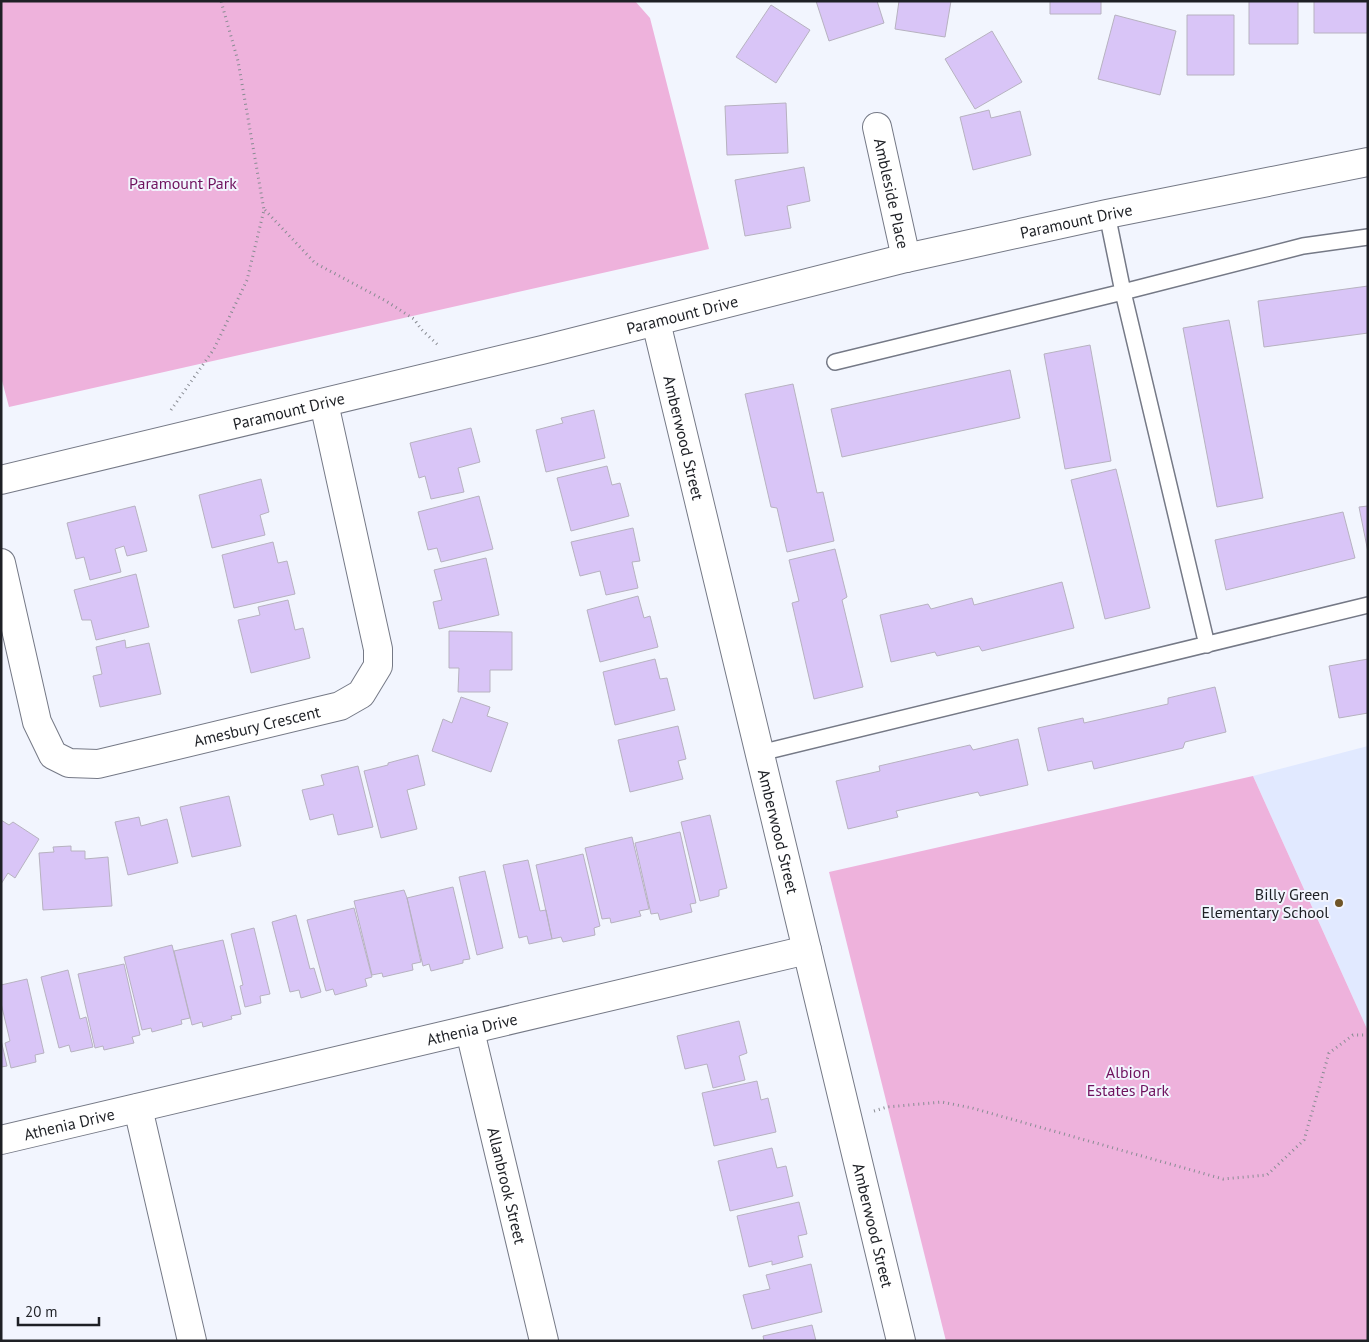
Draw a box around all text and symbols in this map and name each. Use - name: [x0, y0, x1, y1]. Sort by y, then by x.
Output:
- street label: Ambleside Place: [870, 136, 914, 250]
- park label: Paramount Park: [129, 173, 237, 193]
- street label: Paramount Drive: [1018, 199, 1134, 243]
- street label: Paramount Drive: [624, 291, 740, 338]
- street label: Amberwood Street: [659, 374, 709, 502]
- street label: Paramount Drive: [231, 388, 347, 434]
- street label: Amesbury Crescent: [192, 701, 323, 751]
- street label: Amberwood Street: [754, 767, 803, 896]
- place label: Billy Green Elementary School: [1202, 884, 1329, 922]
- marker: Billy Green Elementary School: [1333, 897, 1345, 909]
- street label: Athenia Drive: [425, 1009, 519, 1049]
- park label: Albion Estates Park: [1087, 1062, 1170, 1100]
- street label: Athenia Drive: [22, 1104, 117, 1144]
- street label: Allanbrook Street: [483, 1125, 531, 1246]
- street label: Amberwood Street: [849, 1161, 898, 1290]
- scale bar: [18, 1294, 99, 1326]
- text: 20 m: [25, 1302, 58, 1321]

